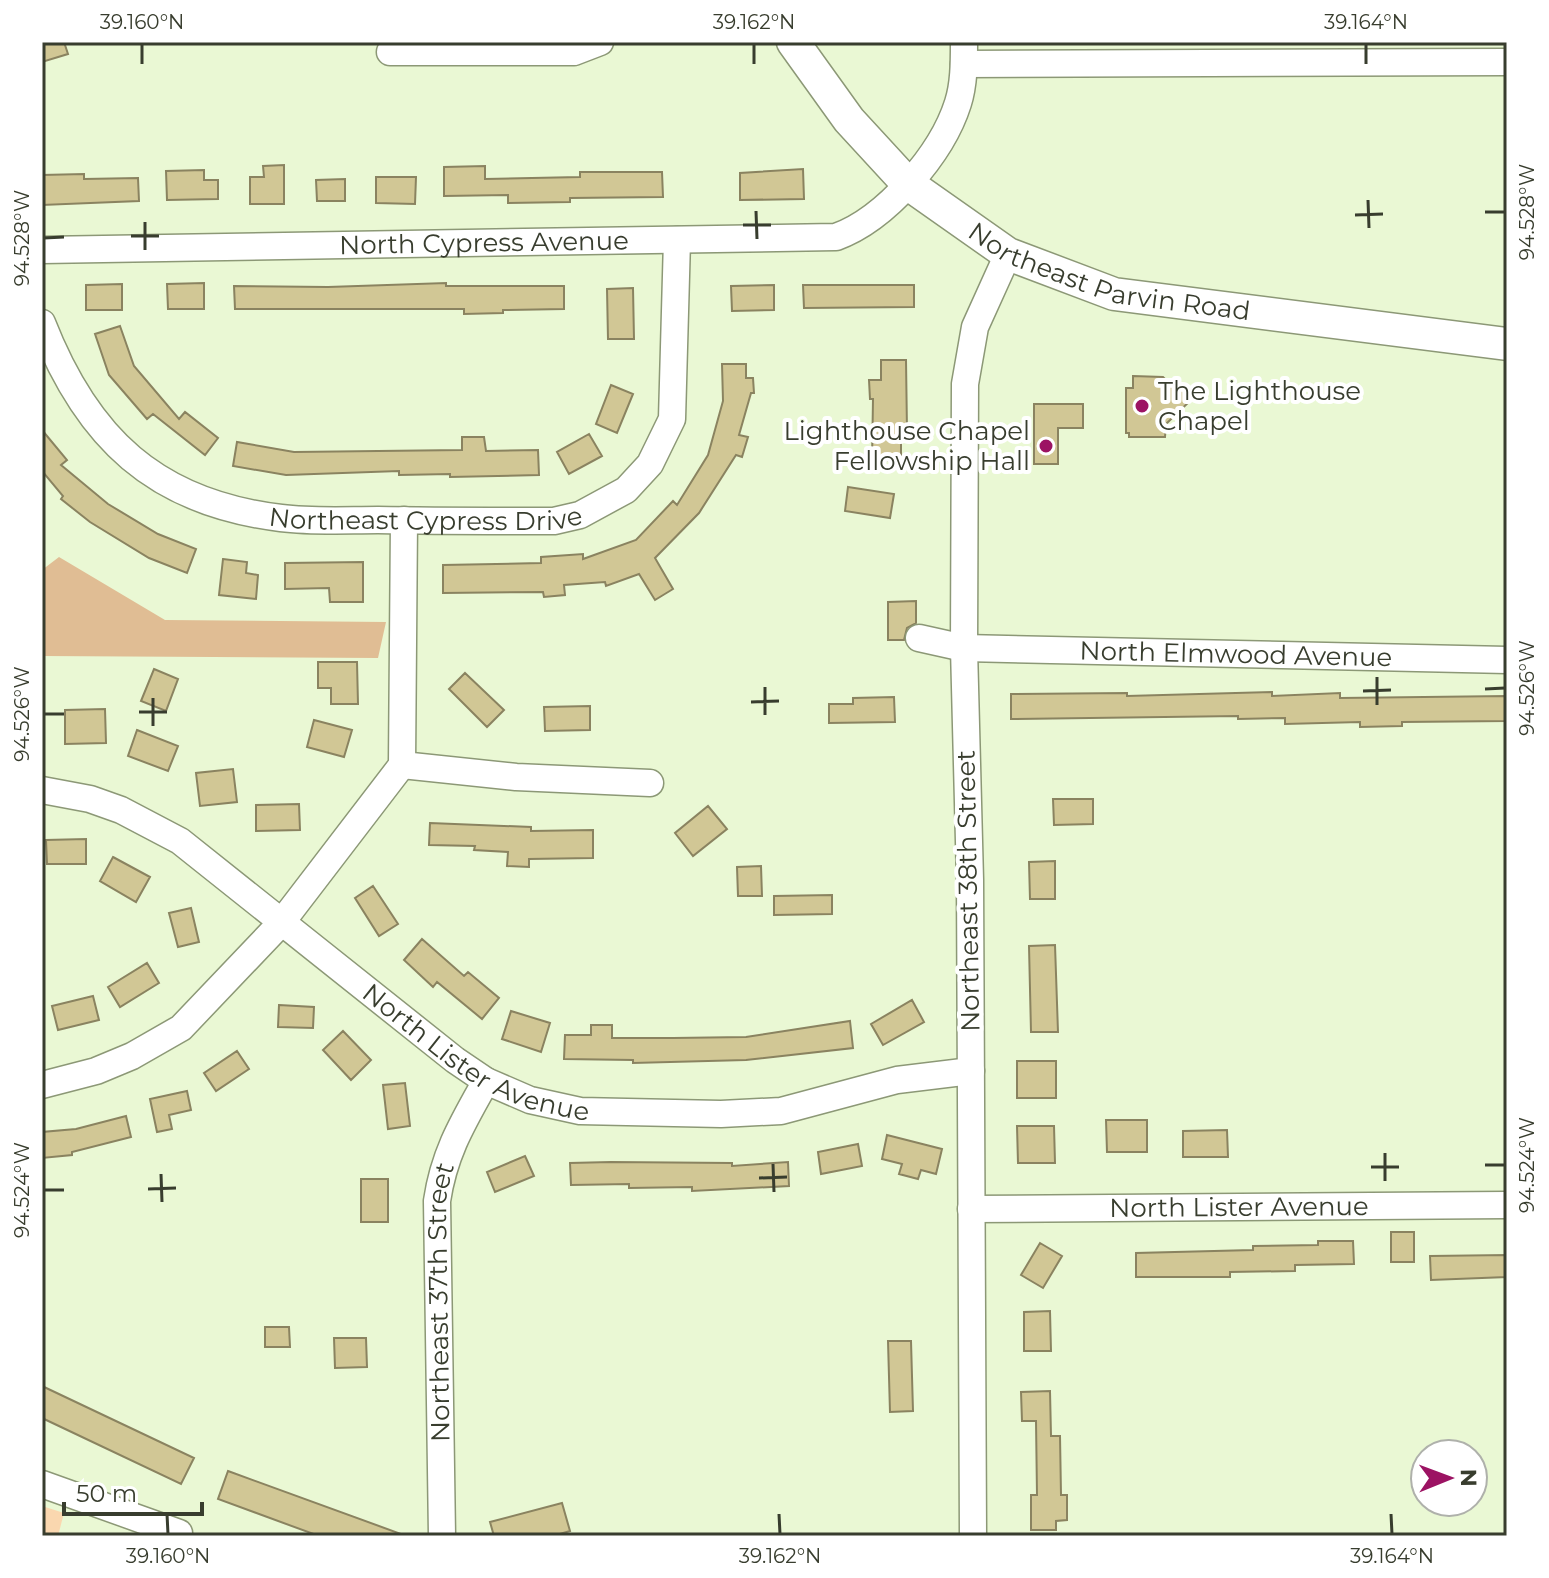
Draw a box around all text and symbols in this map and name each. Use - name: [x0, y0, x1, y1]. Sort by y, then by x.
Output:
- text: 39.160°N: [100, 10, 184, 34]
- text: 39.162°N: [713, 10, 795, 34]
- text: 39.164°N: [1324, 10, 1408, 34]
- text: 94.528°W: [1515, 164, 1539, 260]
- text: 94.528°W: [10, 190, 34, 286]
- street label: Northeast Parvin Road: [962, 215, 1252, 327]
- street label: North Cypress Avenue: [339, 224, 629, 261]
- place label: The Lighthouse Chapel: [1158, 375, 1361, 437]
- marker: The Lighthouse Chapel: [1133, 397, 1151, 415]
- place label: Lighthouse Chapel Fellowship Hall: [784, 415, 1030, 477]
- marker: Lighthouse Chapel Fellowship Hall: [1037, 437, 1055, 455]
- street label: Northeast Cypress Drive: [267, 499, 585, 537]
- street label: North Elmwood Avenue: [1079, 635, 1392, 673]
- text: 94.526°W: [1515, 640, 1539, 736]
- text: 94.526°W: [10, 666, 34, 762]
- street label: Northeast 38th Street: [950, 750, 986, 1032]
- street label: North Lister Avenue: [356, 977, 590, 1127]
- text: 94.524°W: [1515, 1117, 1539, 1213]
- text: 94.524°W: [10, 1142, 34, 1238]
- street label: Northeast 37th Street: [421, 1158, 461, 1442]
- street label: North Lister Avenue: [1109, 1190, 1369, 1224]
- north arrow: [1409, 1438, 1489, 1518]
- scale bar: [64, 1466, 202, 1516]
- text: N: [1455, 1469, 1482, 1487]
- text: 50 m: [76, 1479, 137, 1508]
- text: 39.160°N: [126, 1544, 210, 1568]
- text: 39.162°N: [739, 1544, 821, 1568]
- text: 39.164°N: [1350, 1544, 1434, 1568]

